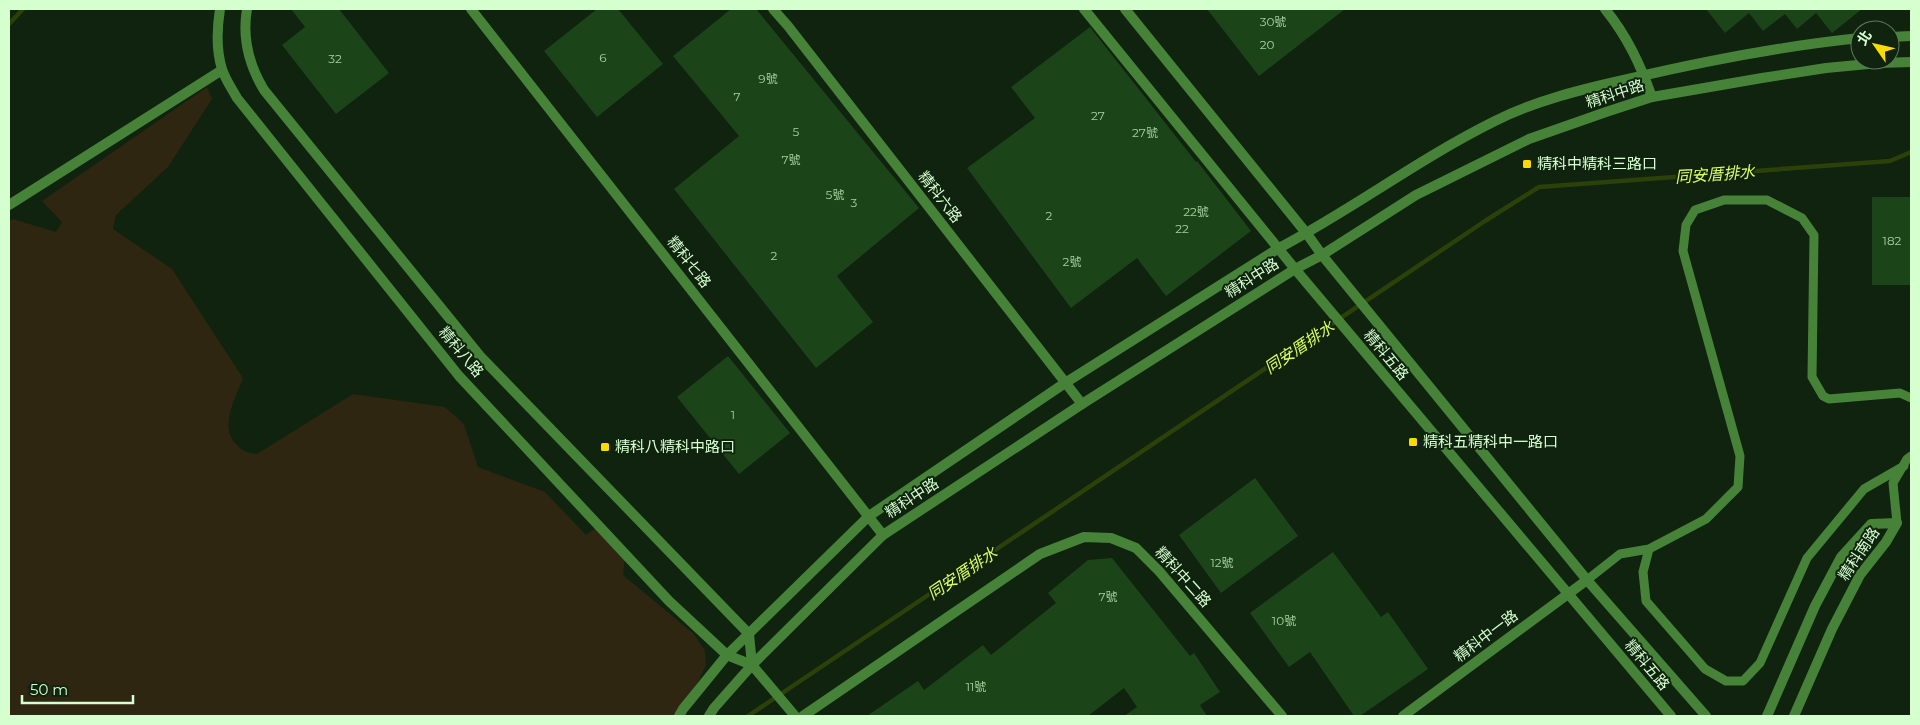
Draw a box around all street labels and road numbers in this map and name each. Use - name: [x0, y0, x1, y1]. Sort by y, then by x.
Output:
- street label: 精科中路: [1583, 75, 1646, 112]
- street label: 精科六路: [914, 167, 966, 226]
- street label: 精科七路: [663, 232, 715, 291]
- street label: 精科中路: [1221, 254, 1282, 302]
- street label: 精科八路: [435, 323, 488, 381]
- street label: 精科五路: [1360, 326, 1413, 384]
- street label: 精科中路: [881, 473, 942, 522]
- street label: 精科南路: [1834, 524, 1883, 584]
- street label: 精科中二路: [1151, 542, 1216, 611]
- street label: 精科中一路: [1450, 605, 1521, 666]
- street label: 精科五路: [1621, 636, 1674, 694]

